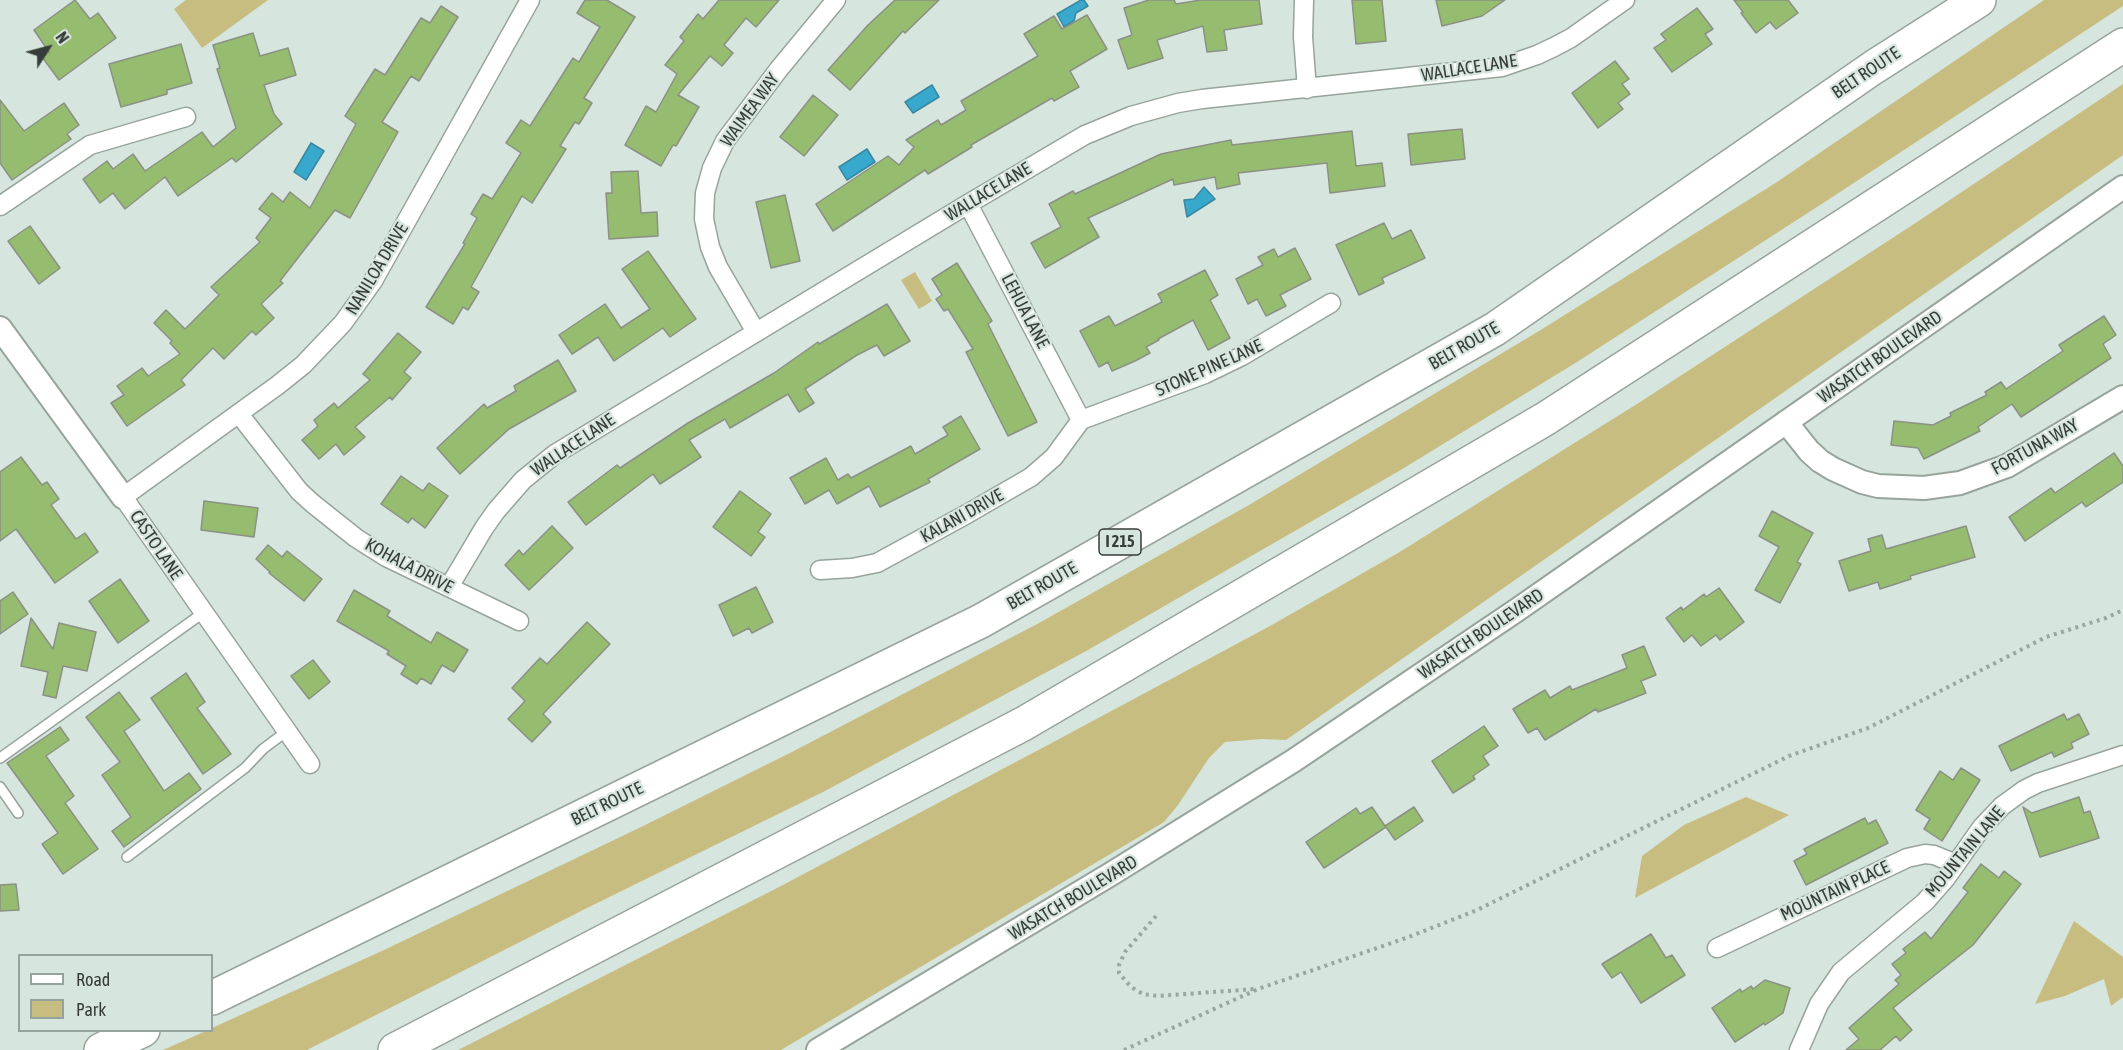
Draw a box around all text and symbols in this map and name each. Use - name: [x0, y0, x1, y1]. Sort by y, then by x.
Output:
- north arrow: [18, 18, 78, 78]
- text: N: [52, 28, 73, 47]
- street label: BELT ROUTE: [1828, 42, 1904, 104]
- street label: WALLACE LANE: [1420, 50, 1518, 86]
- street label: WAIMEA WAY: [716, 69, 784, 151]
- street label: WALLACE LANE: [941, 158, 1035, 226]
- street label: NANILOA DRIVE: [341, 219, 413, 319]
- street label: LEHUA LANE: [996, 270, 1054, 352]
- street label: WASATCH BOULEVARD: [1814, 306, 1946, 408]
- street label: BELT ROUTE: [1425, 317, 1503, 375]
- street label: STONE PINE LANE: [1152, 335, 1266, 401]
- street label: WALLACE LANE: [527, 409, 619, 481]
- street label: FORTUNA WAY: [1988, 414, 2082, 480]
- street label: KALANI DRIVE: [917, 484, 1007, 548]
- street label: CASTO LANE: [125, 506, 187, 584]
- road number: I 215: [1099, 529, 1141, 555]
- street label: KOHALA DRIVE: [361, 534, 457, 598]
- street label: BELT ROUTE: [1003, 557, 1081, 615]
- street label: WASATCH BOULEVARD: [1414, 584, 1548, 684]
- street label: BELT ROUTE: [567, 777, 647, 831]
- street label: MOUNTAIN LANE: [1921, 802, 2009, 902]
- street label: WASATCH BOULEVARD: [1005, 851, 1141, 945]
- street label: MOUNTAIN PLACE: [1777, 856, 1893, 926]
- legend: [18, 954, 213, 1032]
- text: Road: [76, 969, 110, 990]
- text: Park: [76, 999, 106, 1020]

